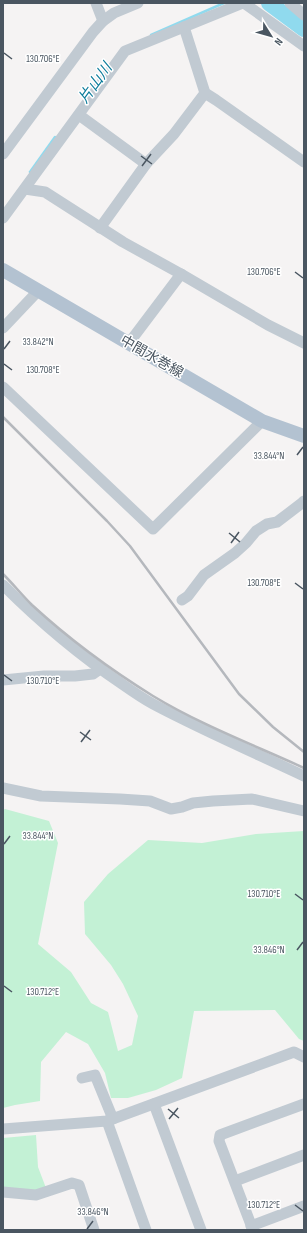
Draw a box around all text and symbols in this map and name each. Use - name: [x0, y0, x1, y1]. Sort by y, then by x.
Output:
- north arrow: [251, 16, 291, 56]
- text: N: [272, 35, 286, 48]
- text: 130.706°E: [26, 53, 60, 65]
- water label: 片山川: [74, 58, 117, 107]
- text: 130.706°E: [247, 266, 281, 278]
- street label: 中間水巻線: [117, 332, 186, 381]
- text: 33.842°N: [22, 336, 54, 348]
- text: 130.708°E: [26, 364, 60, 376]
- text: 33.844°N: [254, 450, 284, 462]
- text: 130.708°E: [247, 577, 281, 589]
- text: 130.710°E: [27, 675, 59, 687]
- text: 33.844°N: [23, 830, 53, 842]
- text: 130.710°E: [248, 888, 280, 900]
- text: 33.846°N: [253, 944, 285, 956]
- text: 130.712°E: [27, 986, 59, 998]
- text: 130.712°E: [248, 1199, 280, 1211]
- text: 33.846°N: [77, 1206, 109, 1218]

